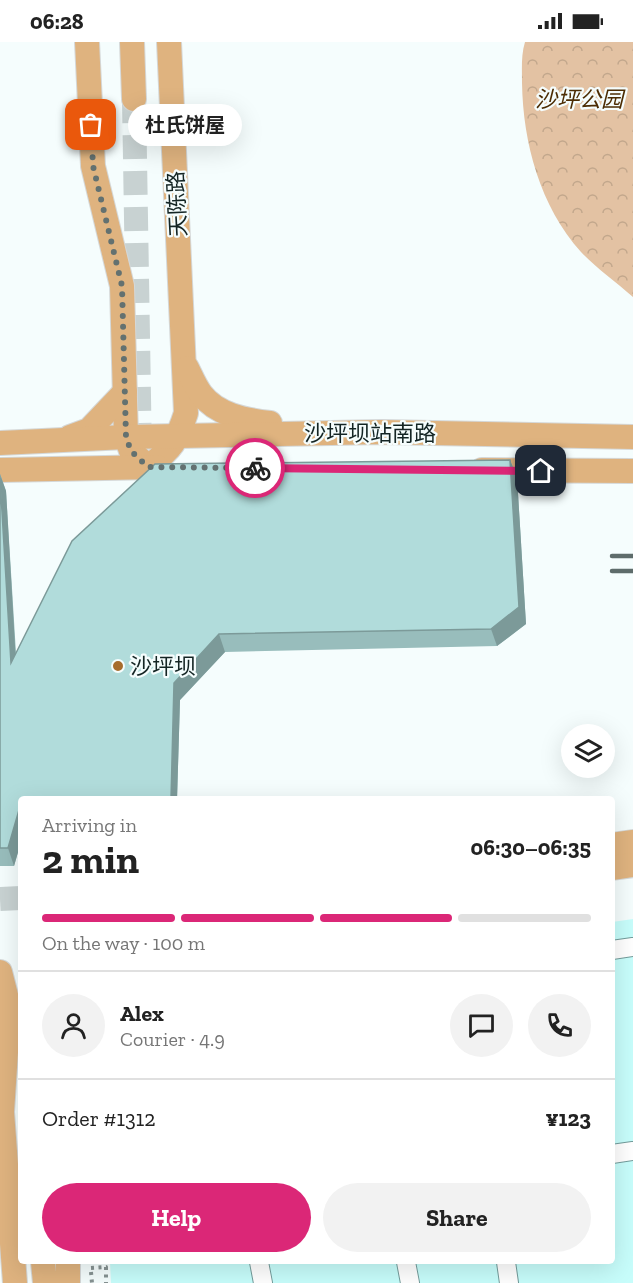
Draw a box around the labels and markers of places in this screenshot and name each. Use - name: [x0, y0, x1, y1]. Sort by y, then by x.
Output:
- pin: [65, 99, 116, 150]
- callout: 杜氏饼屋: [127, 104, 241, 146]
- pin: [515, 445, 566, 496]
- place label: 沙坪坝: [130, 653, 196, 680]
- marker: 沙坪坝: [111, 659, 125, 673]

